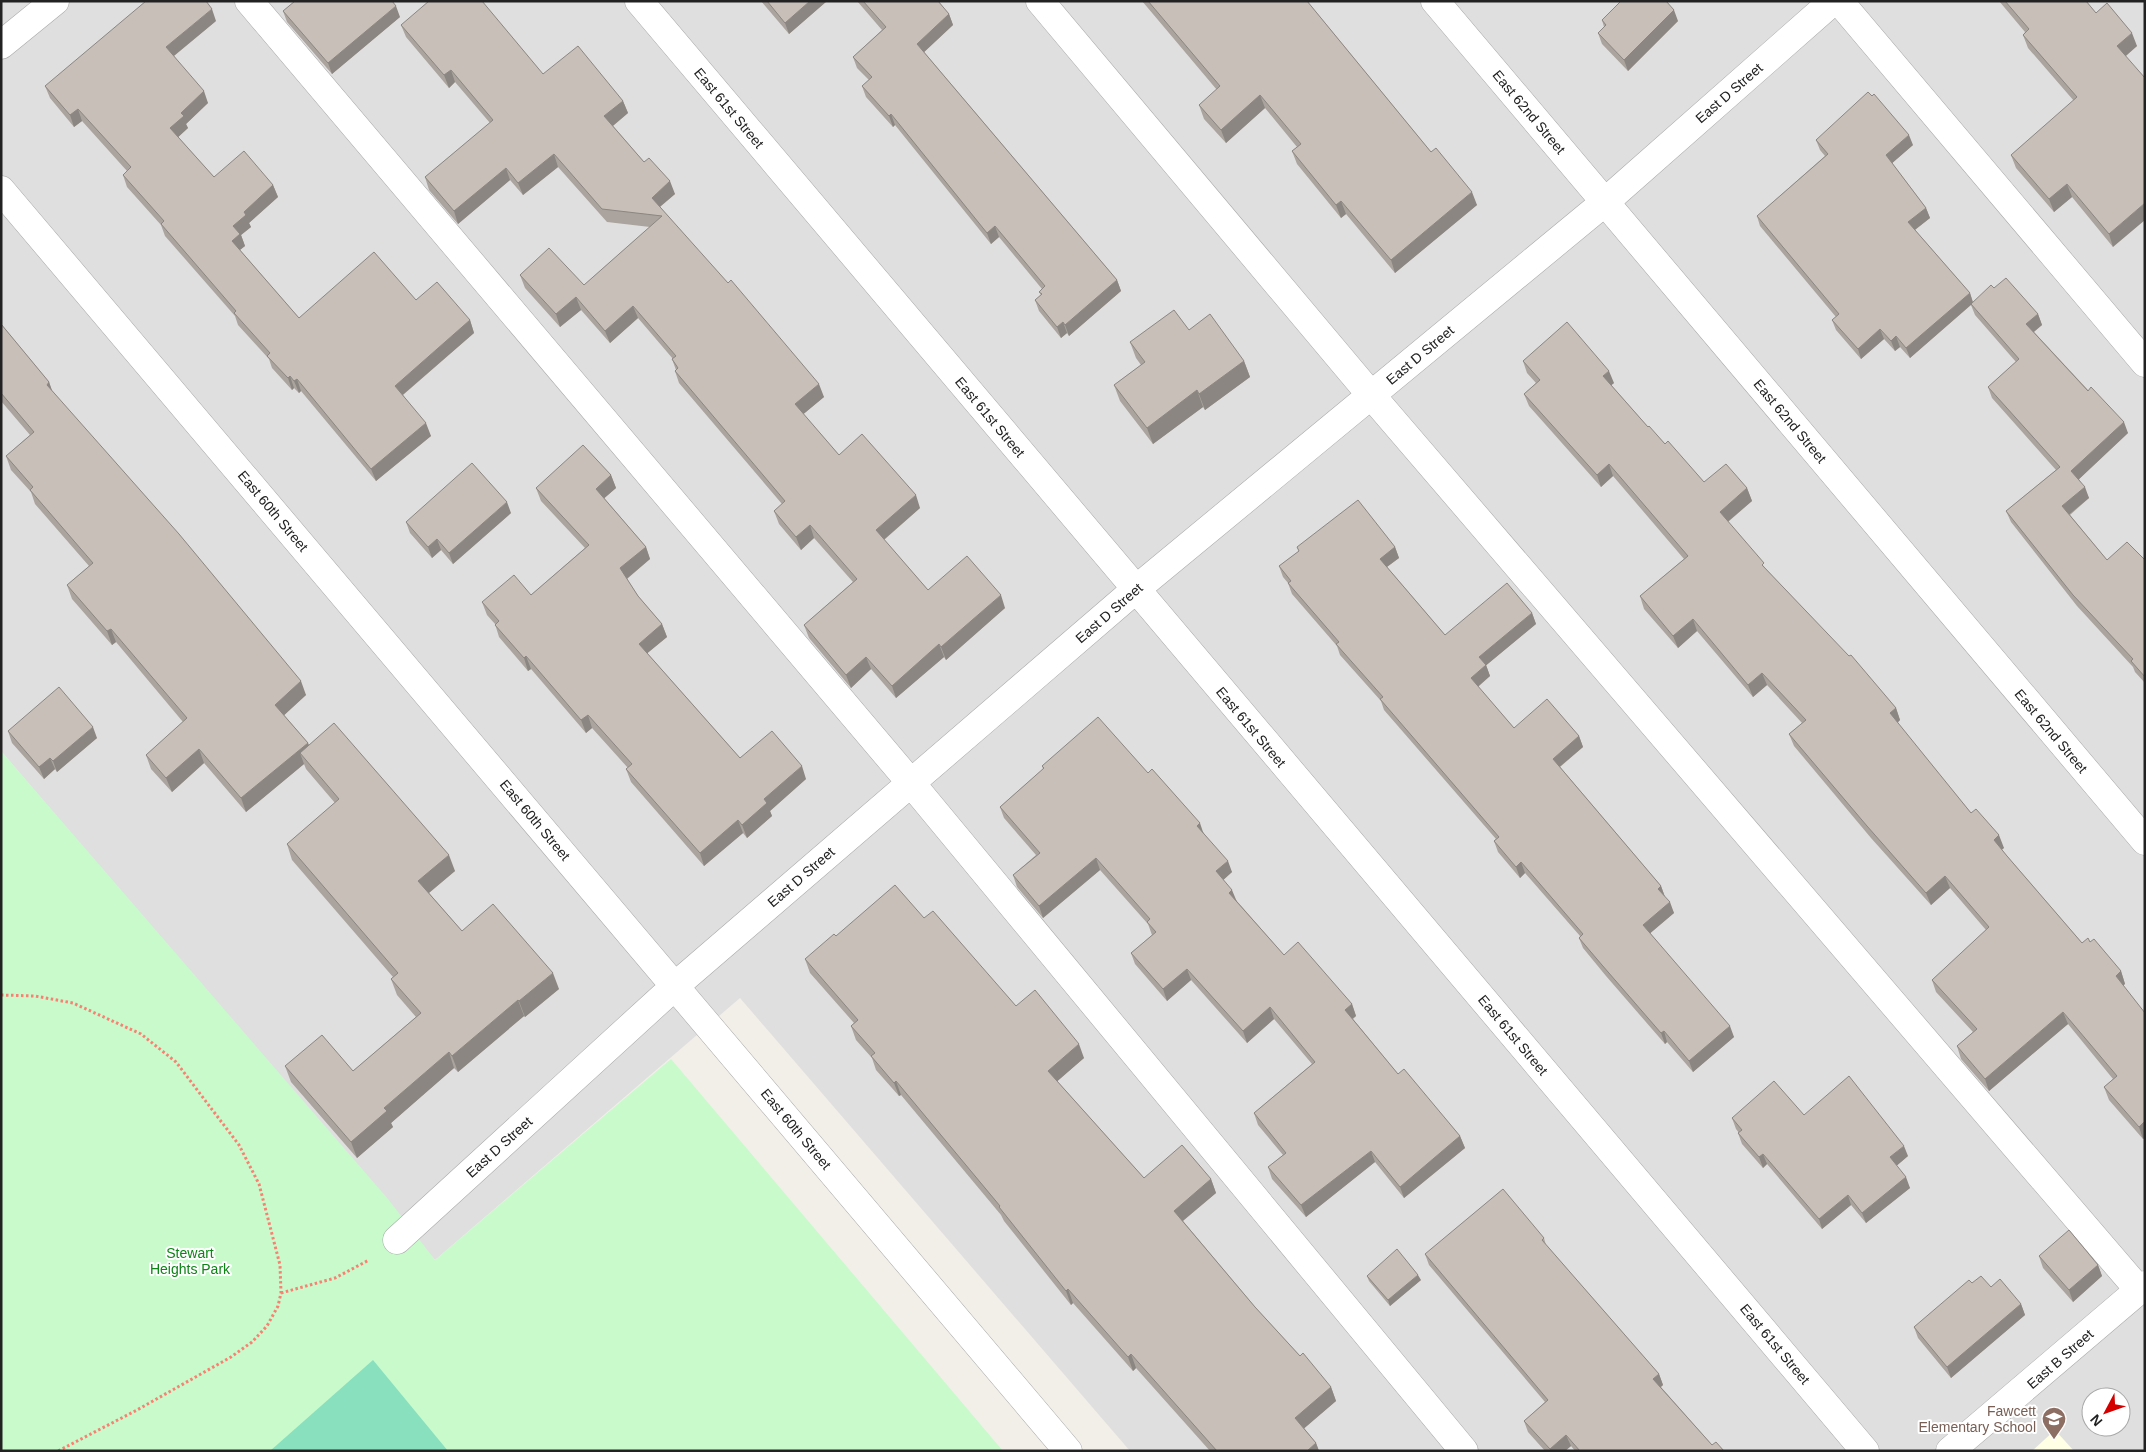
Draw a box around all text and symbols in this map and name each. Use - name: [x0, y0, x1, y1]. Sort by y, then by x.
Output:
- street label: East D Street: [1692, 60, 1766, 126]
- street label: East 61st Street: [691, 65, 767, 151]
- street label: East 62nd Street: [1489, 67, 1569, 157]
- street label: East D Street: [1383, 322, 1457, 388]
- street label: East 61st Street: [952, 374, 1028, 460]
- street label: East 62nd Street: [1750, 376, 1830, 466]
- street label: East 60th Street: [235, 467, 311, 555]
- street label: East D Street: [1072, 580, 1146, 646]
- street label: East 61st Street: [1213, 684, 1289, 770]
- street label: East 62nd Street: [2011, 686, 2091, 776]
- street label: East 60th Street: [497, 776, 573, 864]
- street label: East D Street: [764, 844, 838, 910]
- street label: East 61st Street: [1475, 992, 1551, 1078]
- street label: East 60th Street: [758, 1085, 834, 1173]
- street label: East D Street: [463, 1113, 535, 1181]
- park label: Stewart Heights Park: [150, 1245, 231, 1277]
- street label: East 61st Street: [1737, 1301, 1813, 1387]
- street label: East B Street: [2024, 1326, 2096, 1392]
- north arrow: [2081, 1387, 2131, 1437]
- place label: Fawcett Elementary School: [1918, 1403, 2036, 1435]
- school or university icon: Fawcett Elementary School: [2041, 1406, 2067, 1440]
- text: N: [2087, 1411, 2106, 1430]

